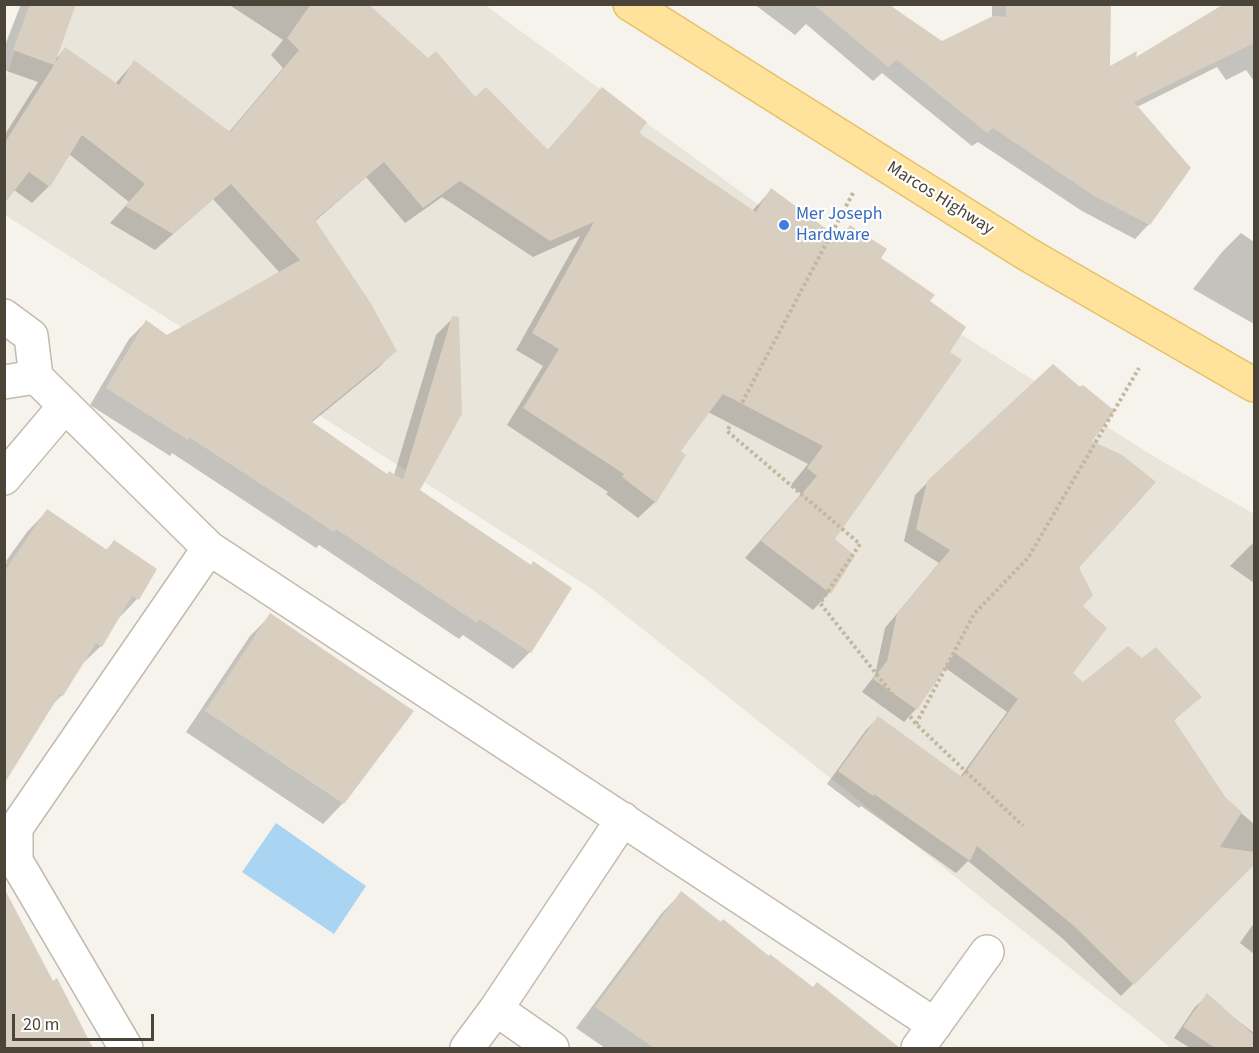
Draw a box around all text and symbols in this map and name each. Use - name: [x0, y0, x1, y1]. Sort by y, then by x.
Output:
- street label: Marcos Highway: [882, 157, 998, 241]
- place label: Mer Joseph Hardware: [796, 204, 882, 246]
- marker: Mer Joseph Hardware: [777, 218, 791, 232]
- scale bar: [15, 1002, 158, 1040]
- text: 20 m: [23, 1012, 59, 1037]

